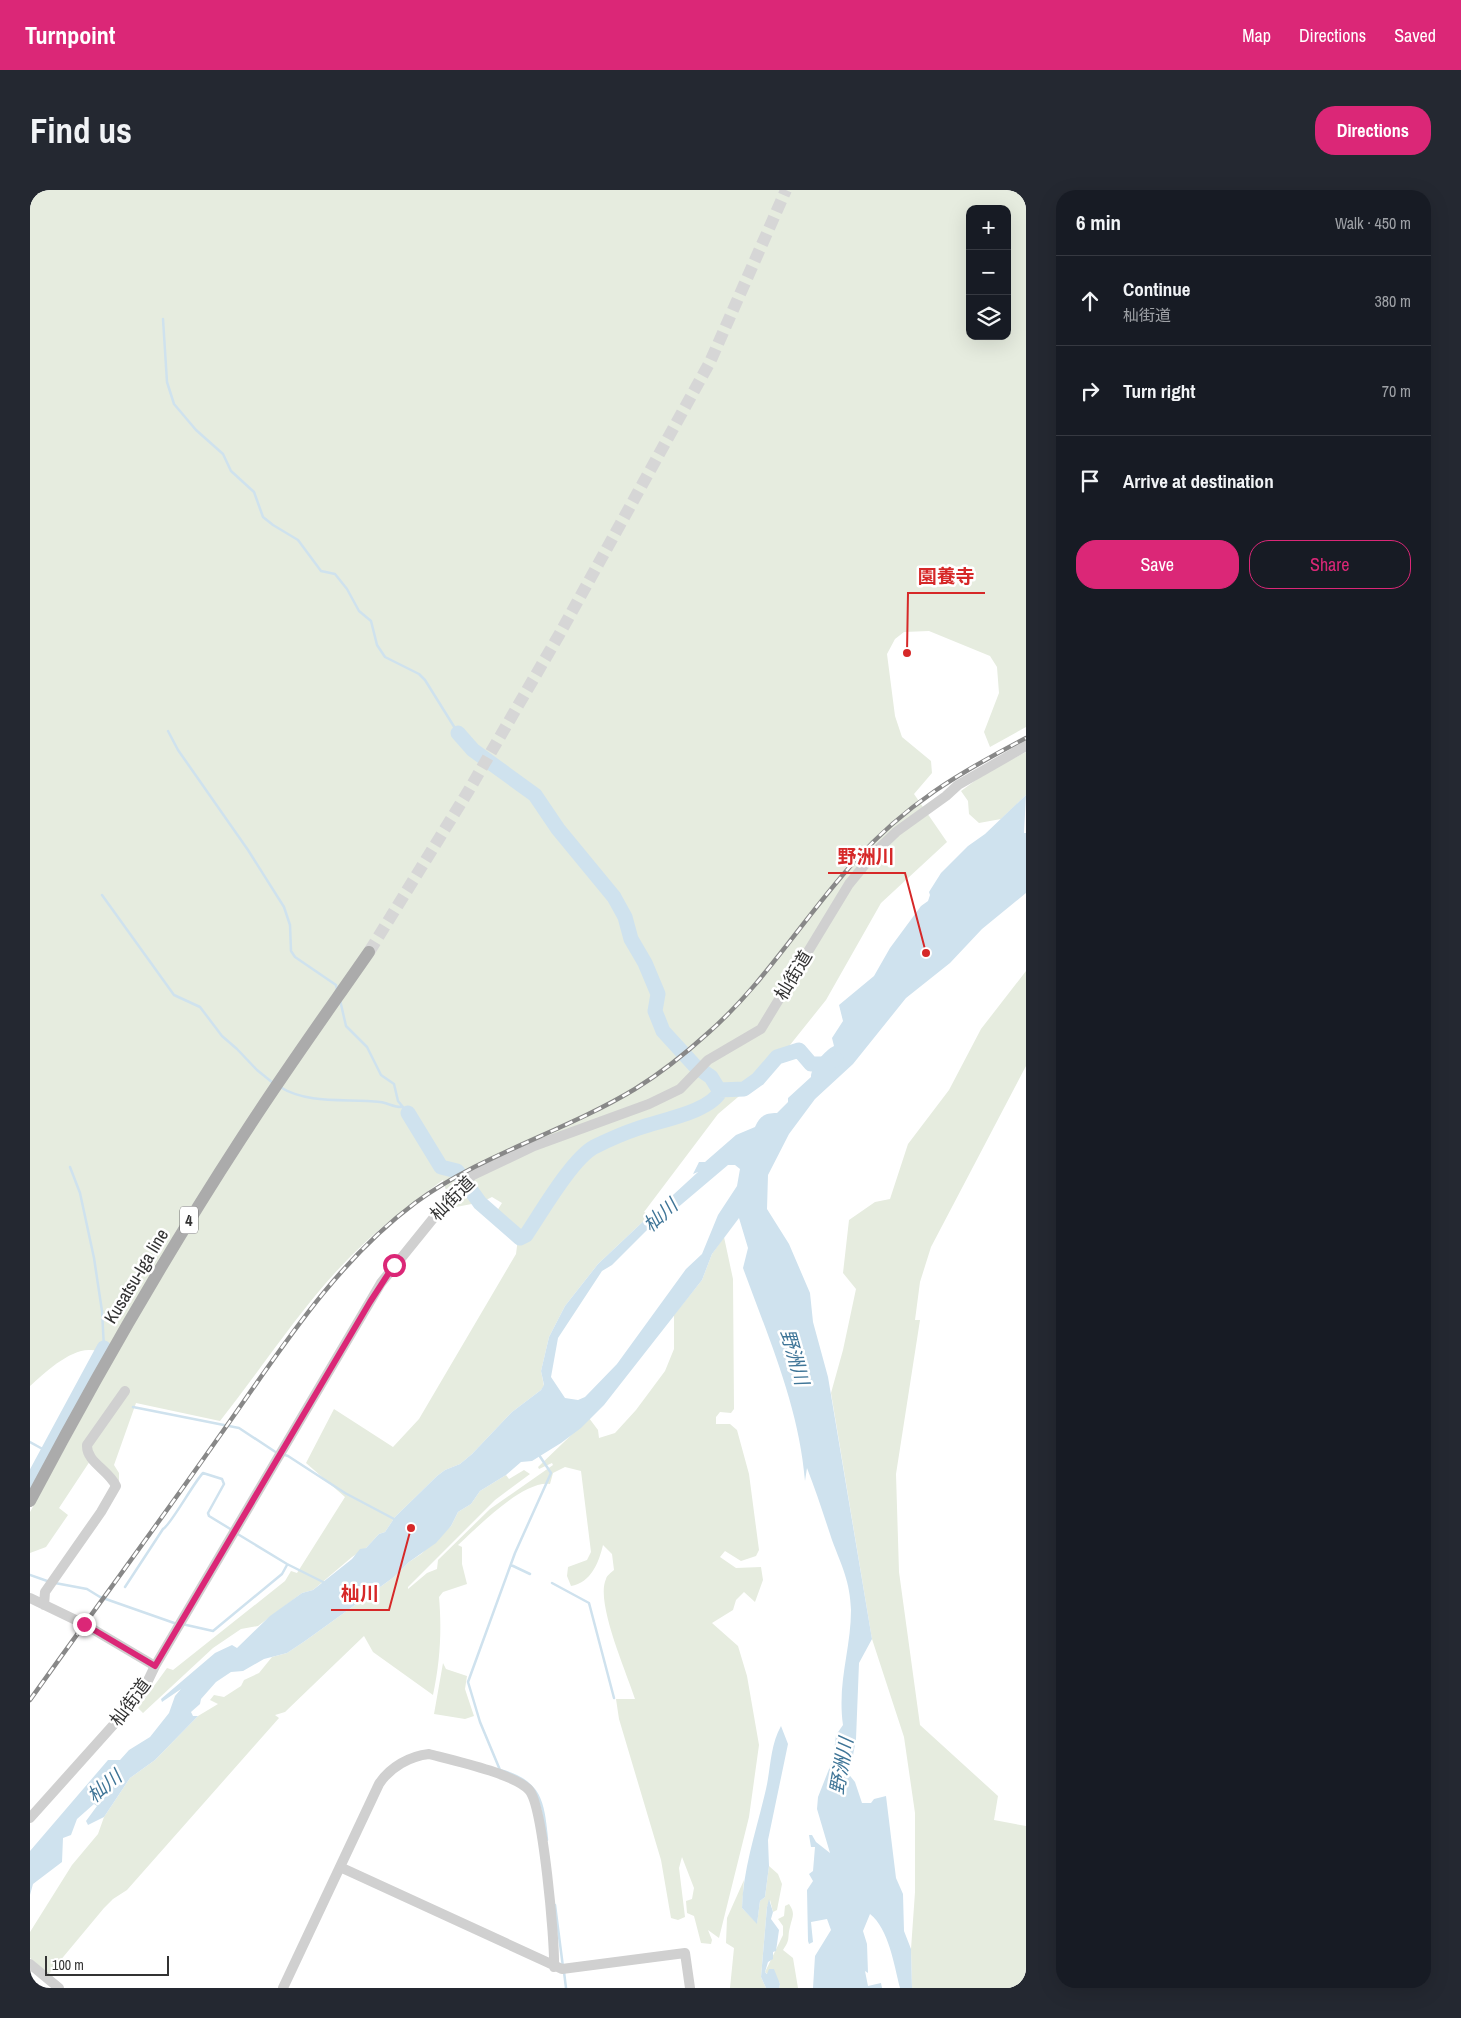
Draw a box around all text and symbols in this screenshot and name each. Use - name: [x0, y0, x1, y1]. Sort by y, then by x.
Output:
- text: Turnpoint: [25, 19, 115, 51]
- text: Map: [1242, 23, 1271, 48]
- text: Directions: [1299, 23, 1366, 48]
- text: Saved: [1394, 23, 1436, 48]
- button: Directions: [1315, 106, 1431, 155]
- text: Find us: [30, 107, 132, 154]
- map controls: [966, 205, 1011, 340]
- button: +: [966, 205, 1011, 250]
- text: 6 min: [1076, 208, 1121, 237]
- text: Walk · 450 m: [1335, 212, 1411, 234]
- button: −: [966, 250, 1011, 295]
- text: Continue: [1123, 276, 1191, 302]
- icon: ahead: [1076, 287, 1104, 315]
- text: 380 m: [1375, 290, 1411, 312]
- button: layers: [966, 295, 1011, 340]
- text: 杣街道: [1123, 304, 1171, 326]
- icon: right: [1076, 377, 1104, 405]
- text: Turn right: [1123, 378, 1195, 404]
- text: 70 m: [1382, 380, 1411, 402]
- icon: arrive: [1076, 467, 1104, 495]
- text: Arrive at destination: [1123, 468, 1274, 494]
- button: Save: [1076, 540, 1239, 589]
- button: Share: [1249, 540, 1411, 589]
- callout: 園養寺: [908, 559, 985, 593]
- text: 園養寺: [917, 563, 975, 589]
- callout: 野洲川: [828, 839, 905, 873]
- text: 野洲川: [837, 843, 895, 869]
- street label: 杣街道: [768, 945, 818, 1005]
- street label: 杣街道: [424, 1170, 480, 1226]
- water label: 杣川: [637, 1191, 684, 1237]
- road number: 4: [180, 1206, 198, 1234]
- street label: Kusatsu-Iga line: [98, 1224, 174, 1328]
- route start: [383, 1254, 406, 1277]
- water label: 野洲川: [775, 1326, 816, 1390]
- callout: 杣川: [331, 1576, 389, 1610]
- text: 杣川: [341, 1580, 379, 1606]
- route end: [73, 1613, 96, 1636]
- street label: 杣街道: [104, 1673, 156, 1731]
- water label: 野洲川: [823, 1734, 859, 1796]
- water label: 杣川: [81, 1763, 128, 1808]
- scale bar: [45, 1953, 169, 1976]
- text: 100 m: [52, 1956, 84, 1974]

